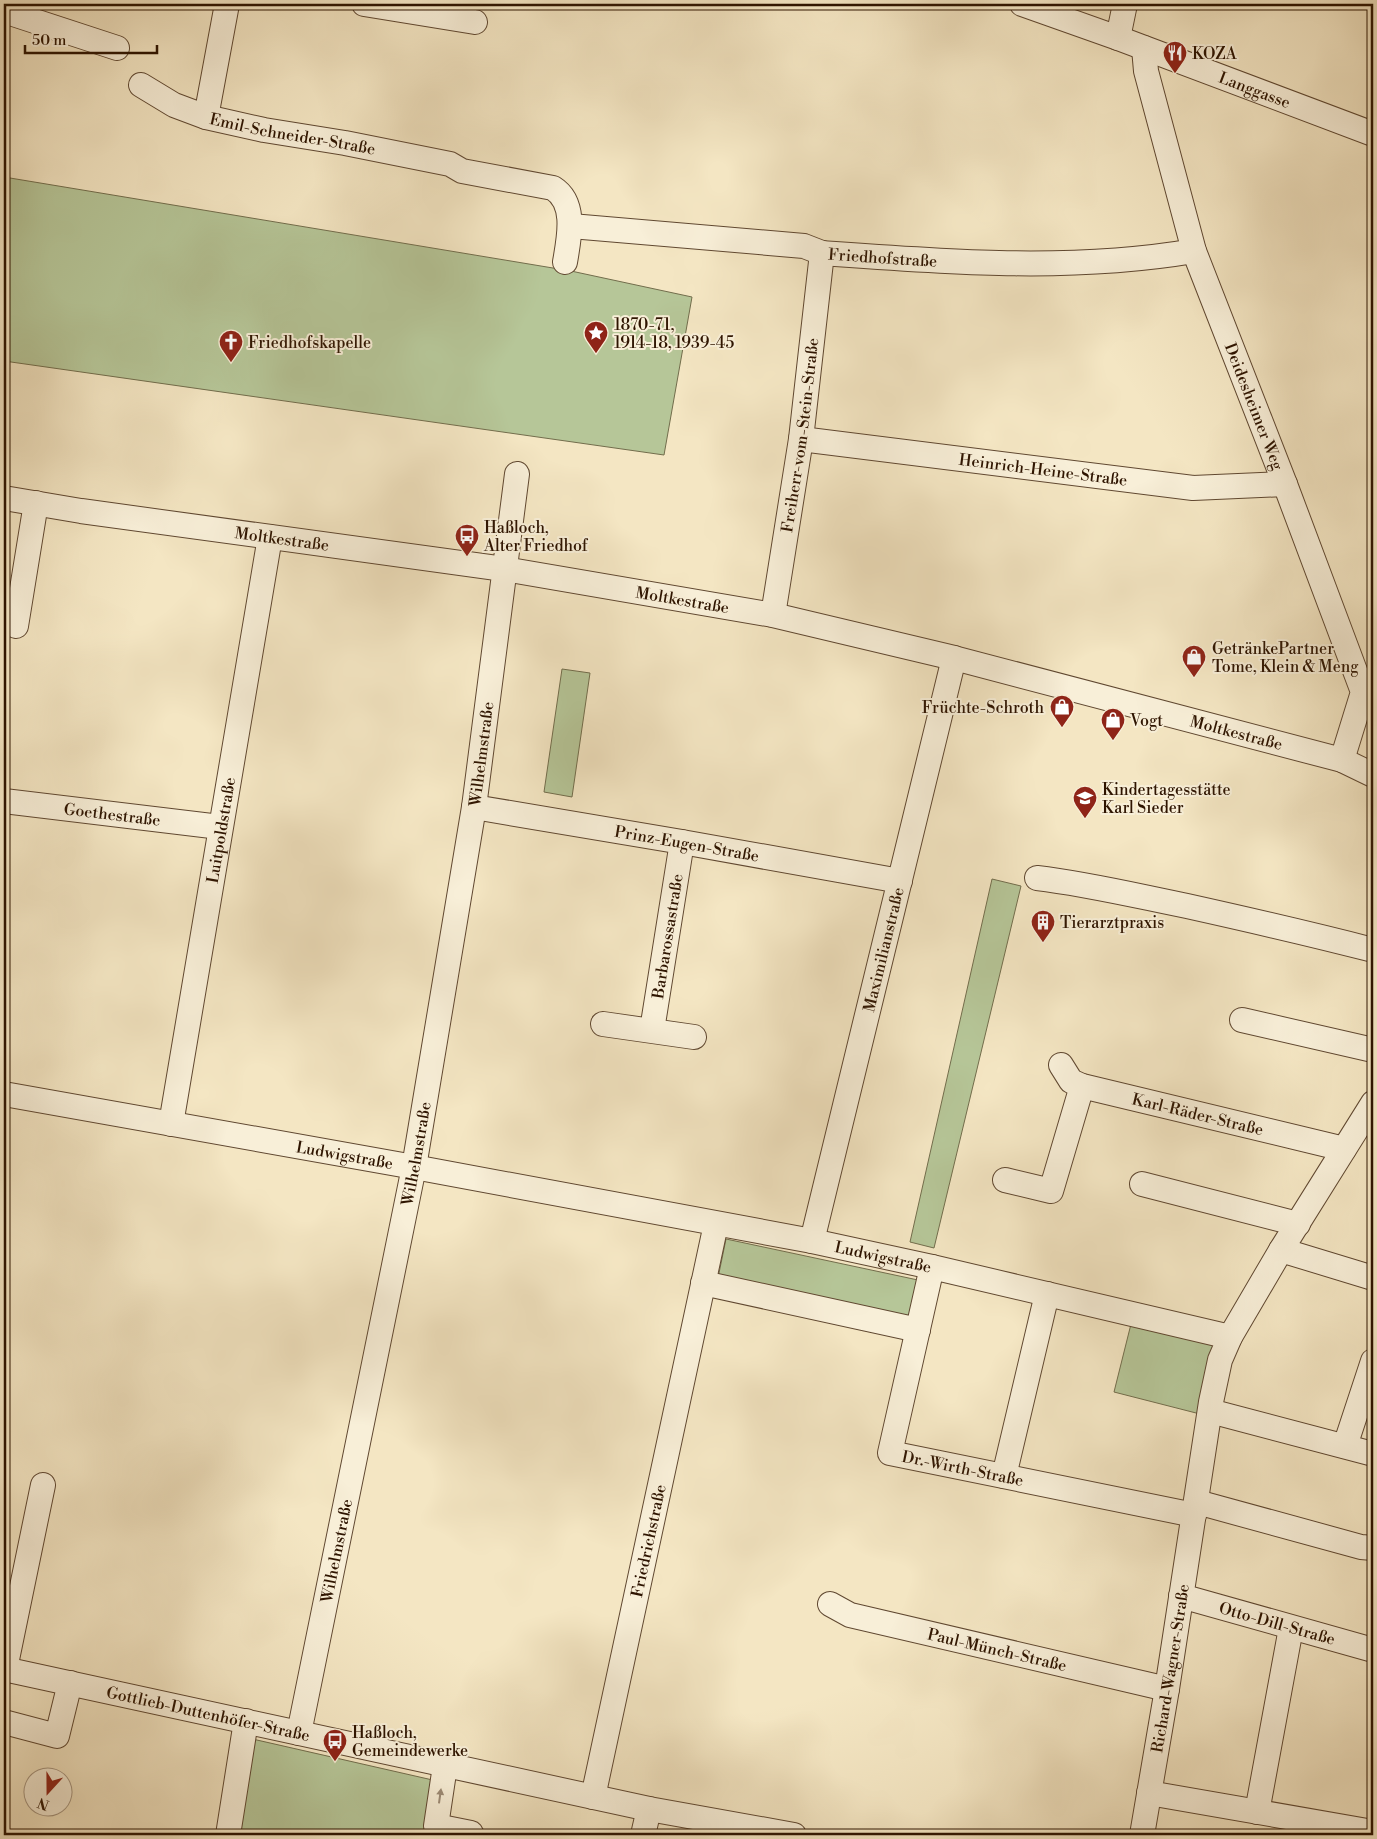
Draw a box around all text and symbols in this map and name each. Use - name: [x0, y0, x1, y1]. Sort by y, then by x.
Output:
- scale bar: [25, 22, 158, 54]
- text: 50 m: [32, 31, 66, 50]
- restaurant icon: KOZA: [1162, 40, 1188, 74]
- place label: KOZA: [1192, 44, 1238, 64]
- street label: Langgasse: [1216, 68, 1293, 113]
- street label: Emil-Schneider-Straße: [208, 109, 377, 160]
- street label: Friedhofstraße: [827, 244, 938, 272]
- place label: 1870-71, 1914-18, 1939-45: [614, 315, 734, 353]
- place icon: 1870-71, 1914-18, 1939-45: [583, 320, 609, 354]
- church icon: Friedhofskapelle: [218, 329, 244, 363]
- place label: Friedhofskapelle: [248, 333, 371, 353]
- street label: Freiherr-vom-Stein-Straße: [777, 337, 823, 534]
- street label: Deidesheimer Weg: [1220, 340, 1288, 474]
- street label: Heinrich-Heine-Straße: [958, 450, 1128, 491]
- place label: Haßloch, Alter Friedhof: [483, 518, 589, 556]
- street label: Moltkestraße: [234, 523, 330, 556]
- bus stop icon: Haßloch, Alter Friedhof: [454, 523, 480, 557]
- street label: Moltkestraße: [634, 583, 731, 618]
- place label: GetränkePartner Tome, Klein & Meng: [1212, 639, 1359, 677]
- shop icon: GetränkePartner Tome, Klein & Meng: [1181, 644, 1207, 678]
- shop icon: Früchte-Schroth: [1049, 694, 1075, 728]
- place label: Früchte-Schroth: [922, 698, 1044, 718]
- street label: Wilhelmstraße: [465, 701, 498, 809]
- shop icon: Vogt: [1100, 707, 1126, 741]
- place label: Vogt: [1129, 711, 1163, 731]
- street label: Moltkestraße: [1188, 711, 1285, 755]
- street label: Luitpoldstraße: [203, 776, 240, 885]
- place label: Kindertagesstätte Karl Sieder: [1102, 780, 1231, 818]
- school or university icon: Kindertagesstätte Karl Sieder: [1072, 785, 1098, 819]
- street label: Goethestraße: [63, 799, 162, 831]
- street label: Prinz-Eugen-Straße: [613, 822, 761, 867]
- street label: Barbarossastraße: [648, 872, 688, 1001]
- street label: Maximilianstraße: [859, 885, 909, 1014]
- building icon: Tierarztpraxis: [1030, 909, 1056, 943]
- place label: Tierarztpraxis: [1060, 913, 1164, 933]
- street label: Karl-Räder-Straße: [1130, 1089, 1265, 1140]
- street label: Wilhelmstraße: [397, 1100, 436, 1209]
- street label: Ludwigstraße: [294, 1137, 395, 1174]
- street label: Ludwigstraße: [833, 1237, 933, 1278]
- street label: Dr.-Wirth-Straße: [900, 1447, 1025, 1491]
- street label: Friedrichstraße: [627, 1483, 671, 1599]
- street label: Wilhelmstraße: [317, 1497, 357, 1605]
- street label: Richard-Wagner-Straße: [1147, 1583, 1194, 1754]
- street label: Otto-Dill-Straße: [1217, 1598, 1337, 1650]
- street label: Paul-Münch-Straße: [925, 1624, 1069, 1676]
- street label: Gottlieb-Duttenhöfer-Straße: [104, 1683, 312, 1746]
- place label: Haßloch, Gemeindewerke: [352, 1723, 468, 1761]
- bus stop icon: Haßloch, Gemeindewerke: [322, 1728, 348, 1762]
- north arrow: [22, 1766, 72, 1816]
- one-way arrow: [436, 1788, 444, 1804]
- text: N: [35, 1793, 52, 1814]

